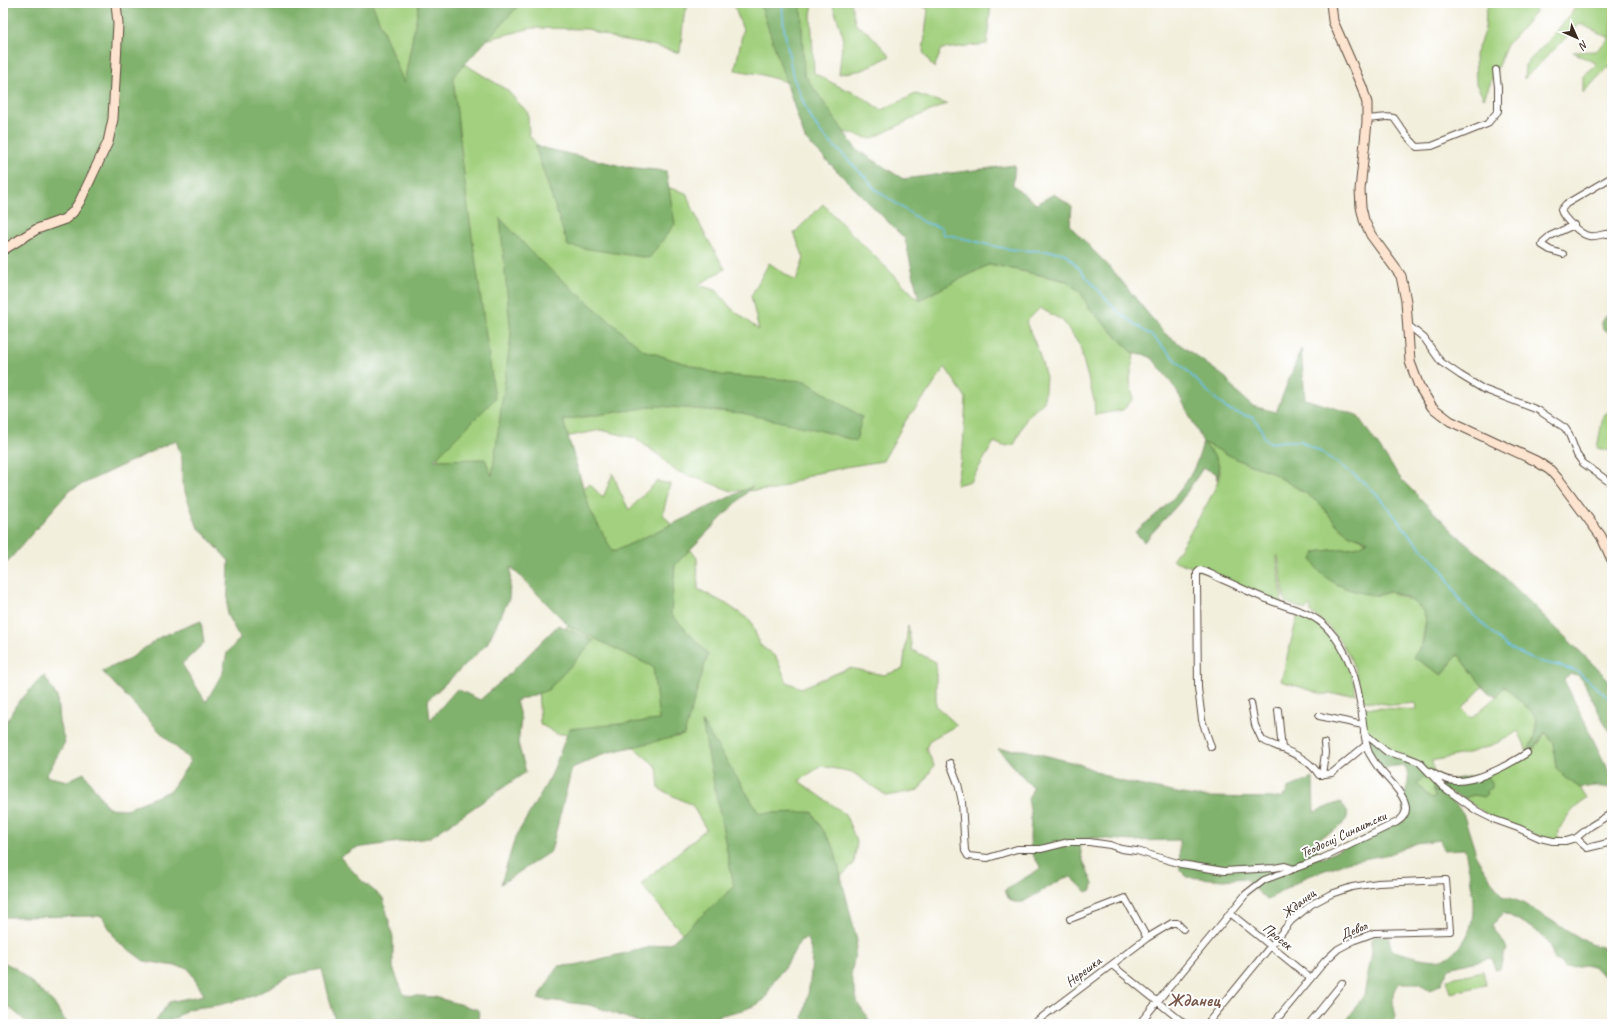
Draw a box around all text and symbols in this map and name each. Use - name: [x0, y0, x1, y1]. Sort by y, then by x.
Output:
- north arrow: [1557, 18, 1597, 58]
- text: N: [1575, 38, 1591, 54]
- street label: Теодосиј Синаитски: [1298, 807, 1389, 862]
- street label: Жданец: [1278, 884, 1320, 922]
- street label: Девол: [1337, 917, 1370, 944]
- street label: Просек: [1259, 919, 1297, 954]
- street label: Нерешка: [1062, 952, 1106, 990]
- district label: Жданец: [1168, 989, 1221, 1011]

